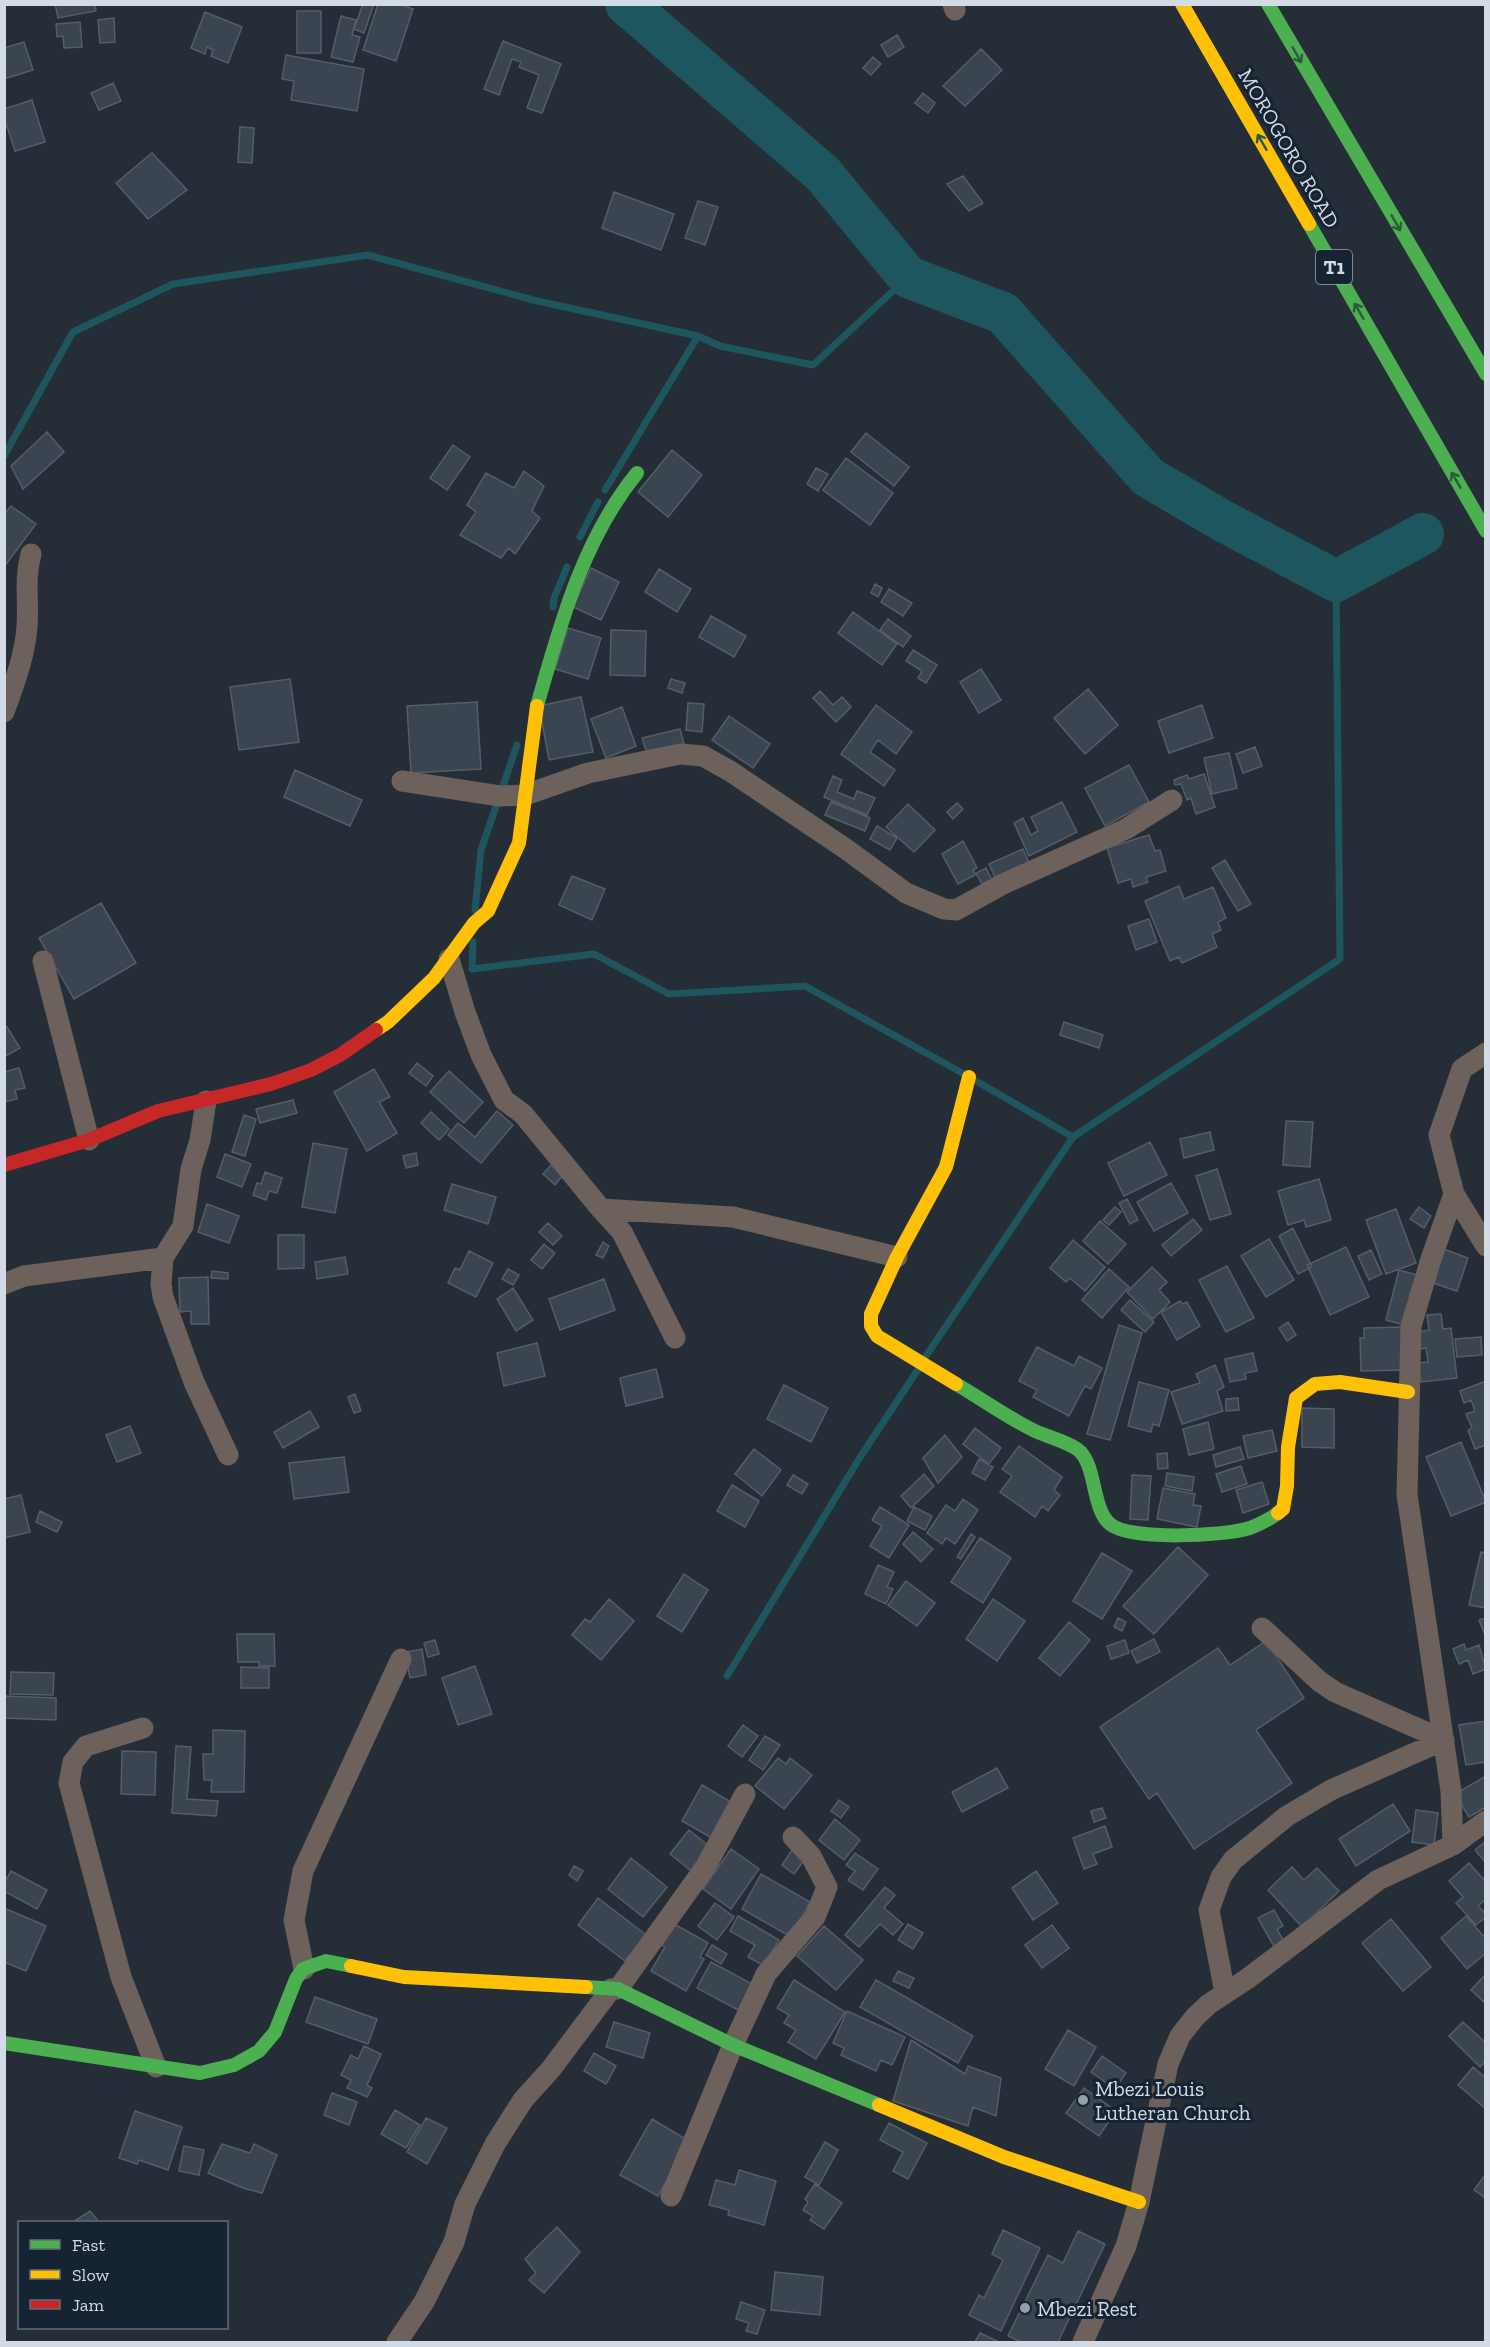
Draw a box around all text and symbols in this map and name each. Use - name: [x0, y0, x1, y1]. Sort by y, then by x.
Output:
- one-way arrow: [1292, 46, 1304, 63]
- street label: MOROGORO ROAD: [1233, 64, 1345, 232]
- one-way arrow: [1255, 134, 1267, 151]
- one-way arrow: [1391, 214, 1403, 231]
- road number: T1: [1316, 250, 1352, 284]
- one-way arrow: [1353, 303, 1365, 320]
- one-way arrow: [1450, 472, 1462, 489]
- place label: Mbezi Louis Lutheran Church: [1095, 2076, 1251, 2125]
- marker: Mbezi Louis Lutheran Church: [1076, 2093, 1090, 2107]
- legend: [18, 2221, 228, 2329]
- text: Fast: [72, 2234, 105, 2256]
- text: Slow: [72, 2264, 109, 2286]
- text: Jam: [72, 2294, 104, 2316]
- place label: Mbezi Rest: [1037, 2296, 1137, 2321]
- marker: Mbezi Rest: [1018, 2301, 1032, 2315]

